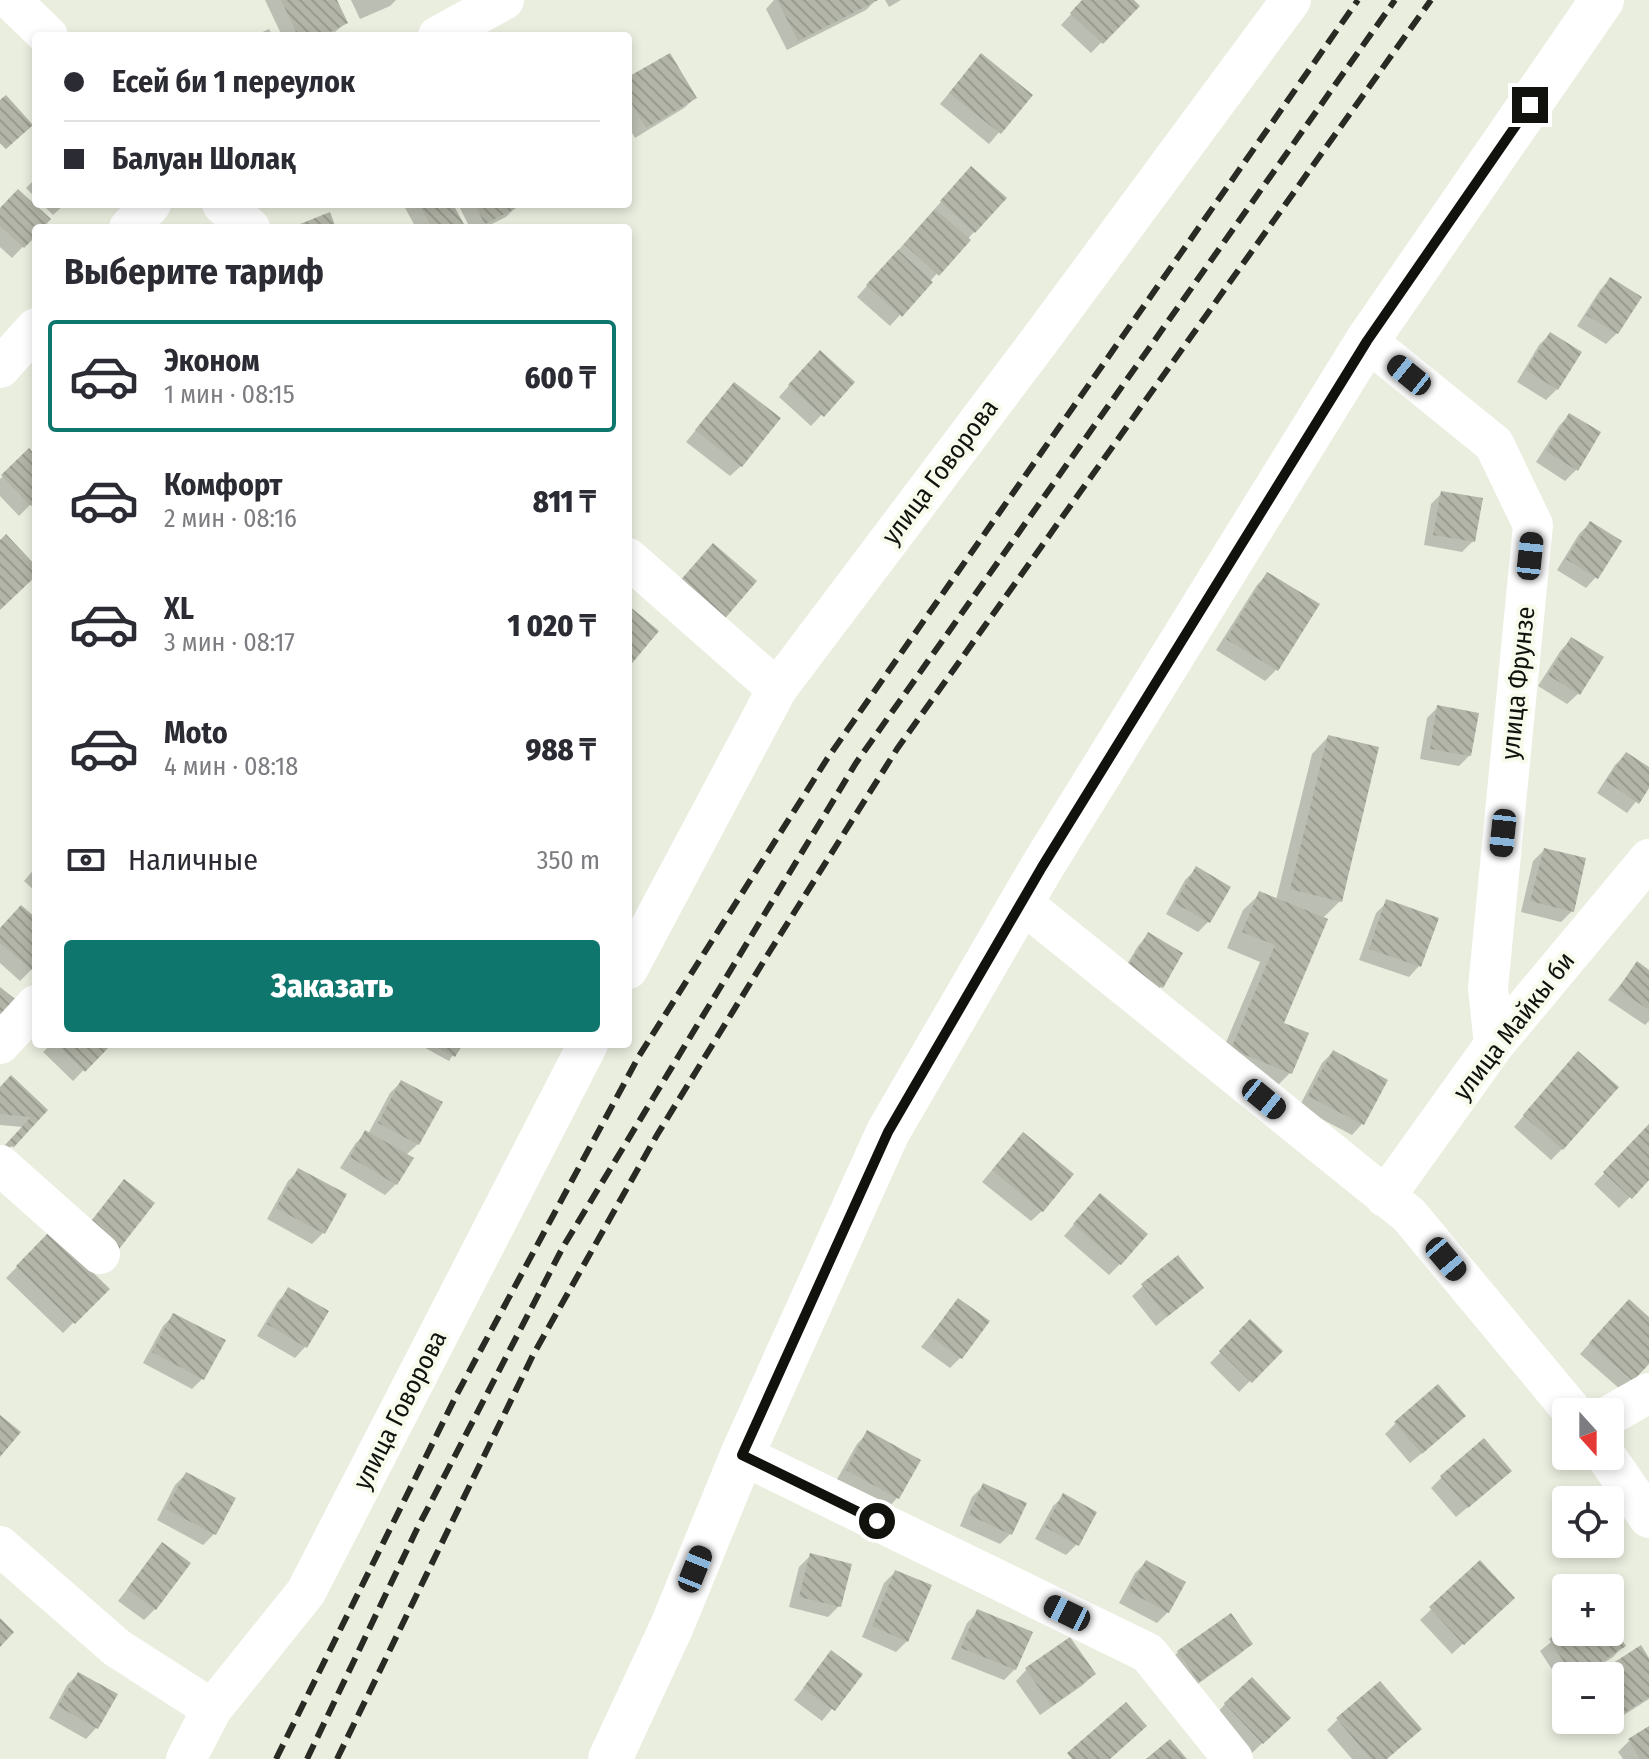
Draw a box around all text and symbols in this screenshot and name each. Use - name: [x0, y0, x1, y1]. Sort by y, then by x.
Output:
- text: Есей би 1 переулок: [112, 64, 355, 100]
- route end: [1512, 87, 1548, 123]
- text: Балуан Шолақ: [112, 141, 295, 177]
- text: Выберите тариф: [64, 250, 324, 294]
- icon: car: [68, 340, 140, 412]
- text: Эконом: [164, 343, 260, 379]
- car: [1383, 351, 1435, 399]
- text: 600 ₸: [524, 360, 596, 396]
- text: 1 мин · 08:15: [164, 379, 295, 410]
- street label: улица Говорова: [875, 393, 1005, 551]
- icon: car: [68, 464, 140, 536]
- text: Комфорт: [164, 467, 282, 503]
- text: 811 ₸: [533, 484, 596, 520]
- text: 2 мин · 08:16: [164, 503, 297, 534]
- car: [1516, 531, 1544, 581]
- icon: car: [68, 588, 140, 660]
- text: XL: [164, 591, 194, 627]
- street label: улица Фрунзе: [1495, 605, 1541, 761]
- text: 1 020 ₸: [508, 608, 596, 644]
- text: 3 мин · 08:17: [164, 627, 295, 658]
- icon: car: [68, 712, 140, 784]
- text: Moto: [164, 715, 228, 751]
- text: 988 ₸: [526, 732, 596, 768]
- text: 4 мин · 08:18: [164, 751, 298, 782]
- car: [1489, 808, 1517, 858]
- icon: cash: [64, 838, 108, 882]
- text: Наличные: [128, 842, 258, 878]
- text: 350 m: [537, 845, 600, 876]
- button: Заказать: [64, 940, 600, 1032]
- street label: улица Майкы би: [1447, 946, 1581, 1106]
- car: [1238, 1075, 1290, 1123]
- car: [1421, 1233, 1471, 1285]
- street label: улица Говорова: [347, 1325, 453, 1495]
- north arrow: [1552, 1398, 1624, 1470]
- map controls: [1552, 1398, 1624, 1734]
- button: locate: [1552, 1486, 1624, 1558]
- route start: [859, 1503, 895, 1539]
- car: [675, 1542, 715, 1596]
- button: +: [1552, 1574, 1624, 1646]
- car: [1040, 1592, 1094, 1634]
- button: −: [1552, 1662, 1624, 1734]

